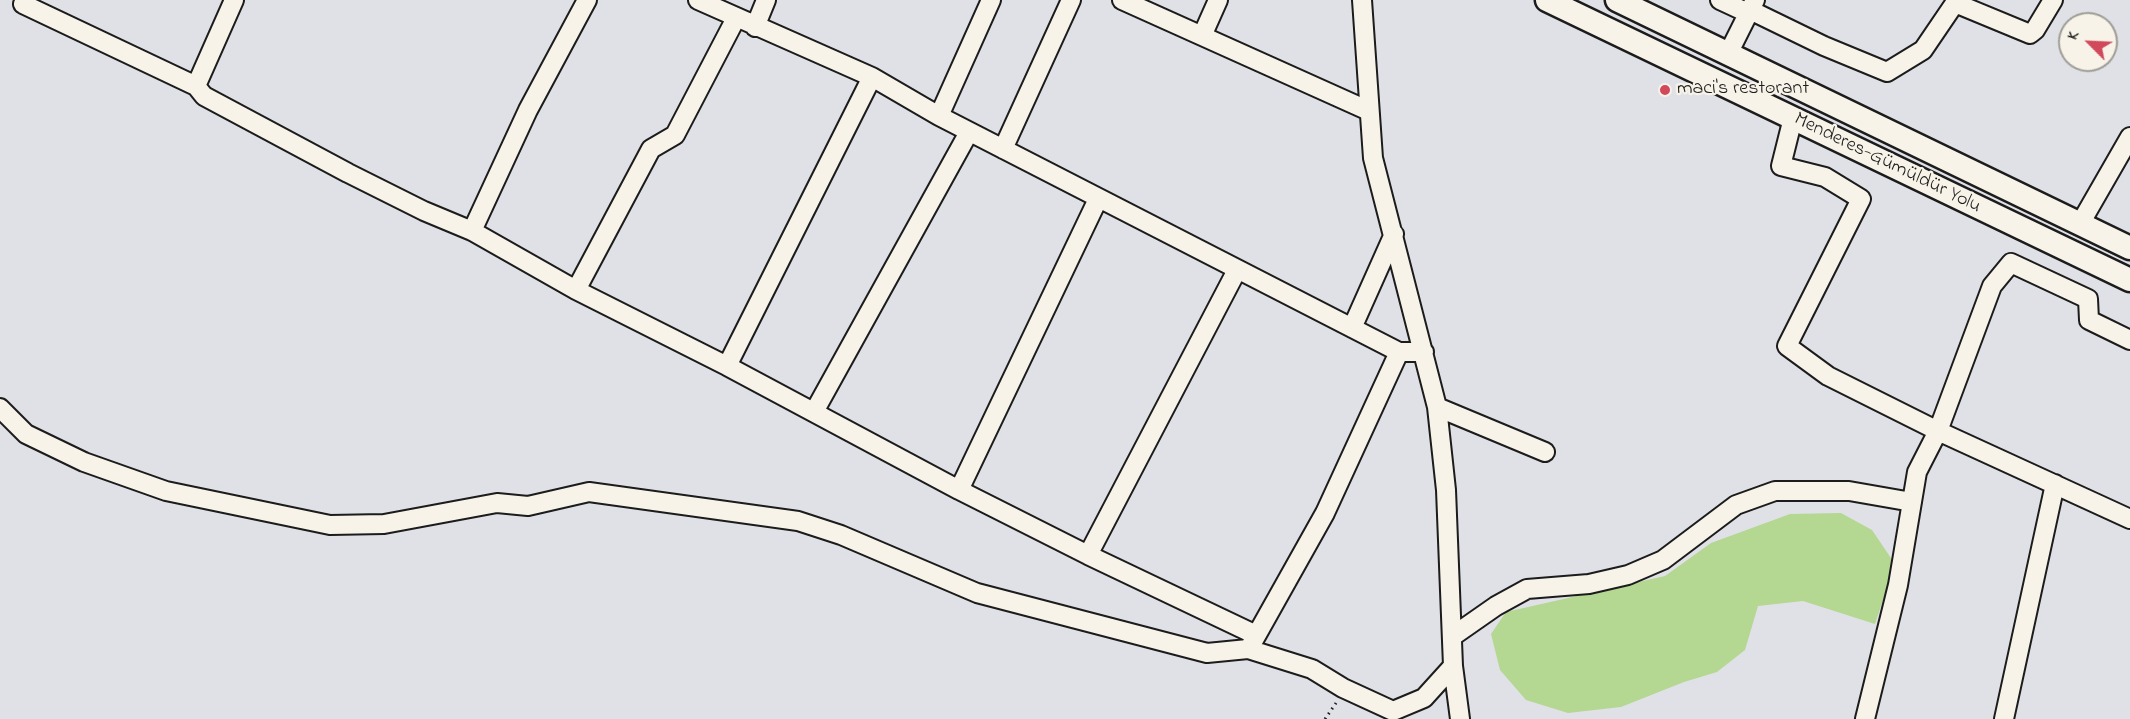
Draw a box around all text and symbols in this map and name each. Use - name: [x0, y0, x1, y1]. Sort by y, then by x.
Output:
- north arrow: [2058, 12, 2118, 72]
- text: K: [2061, 27, 2086, 44]
- place label: maci's restorant: [1677, 78, 1809, 102]
- marker: maci's restorant: [1658, 83, 1672, 97]
- street label: Menderes-Gümüldür Yolu: [1790, 108, 1984, 220]

